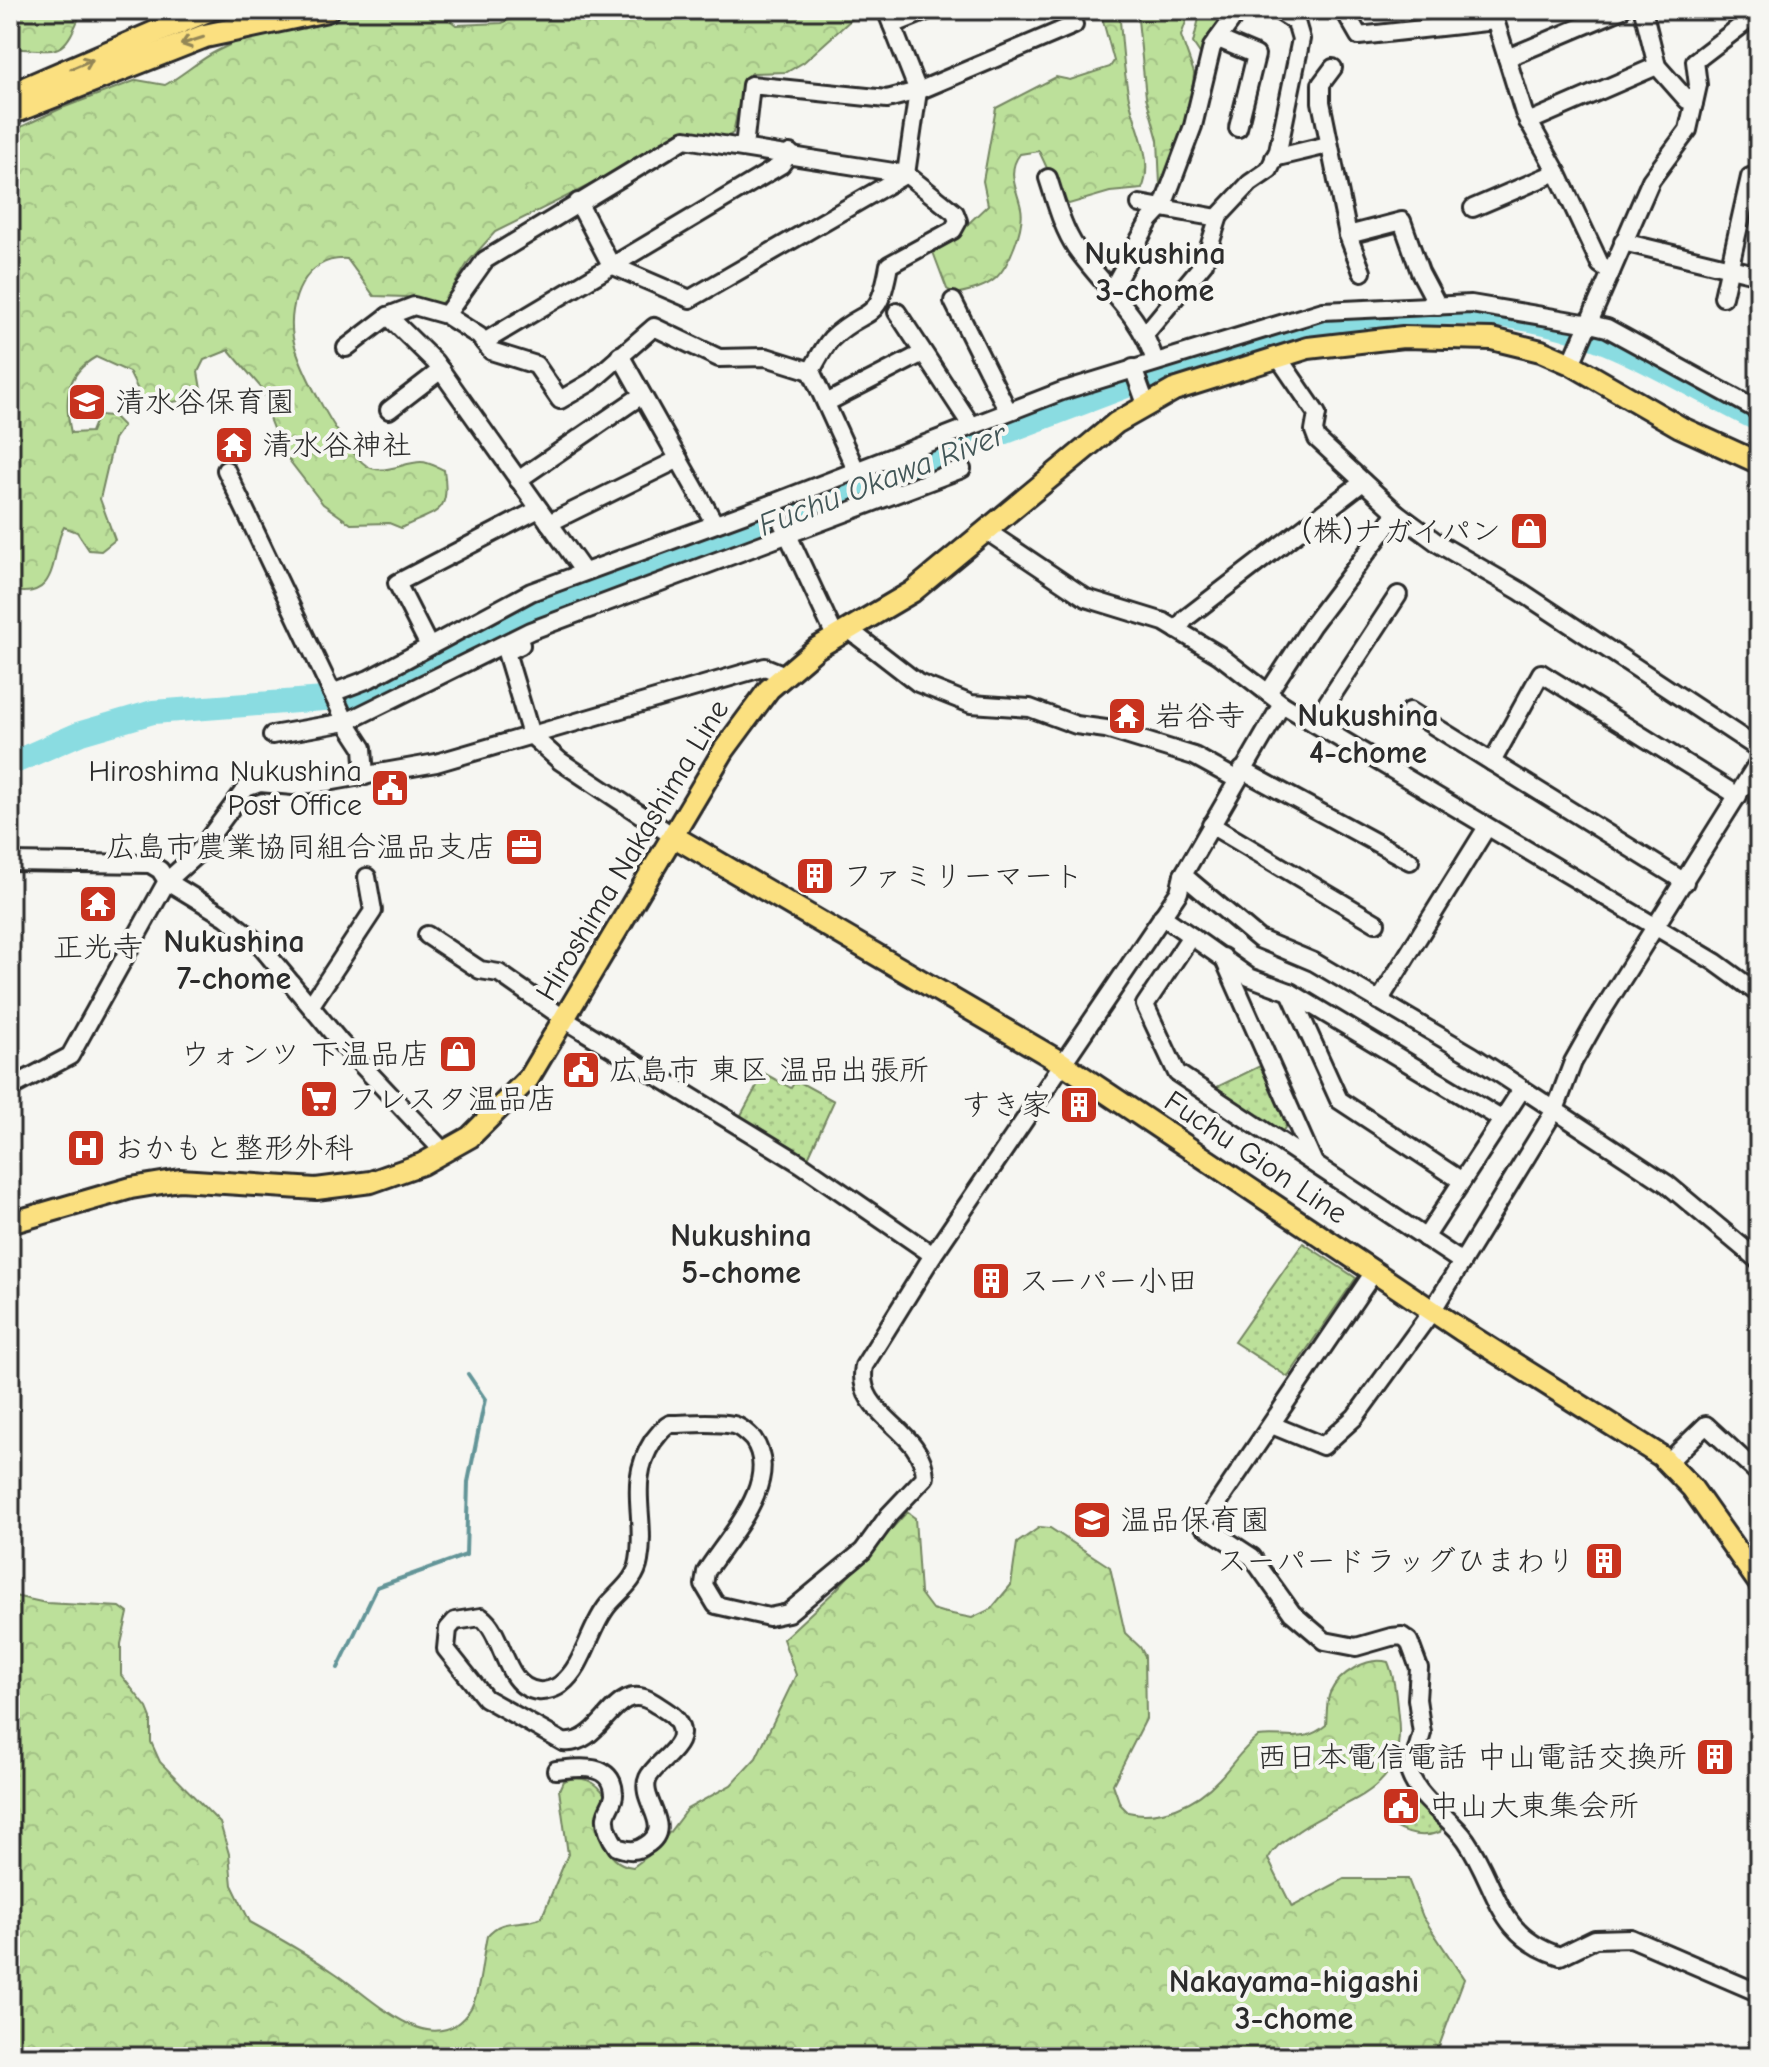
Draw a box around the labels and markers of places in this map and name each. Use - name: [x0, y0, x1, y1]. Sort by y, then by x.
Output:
- school or university icon: 清水谷保育園: [66, 381, 108, 423]
- place label: 清水谷保育園: [115, 385, 295, 420]
- temple icon: 清水谷神社: [213, 424, 255, 466]
- place label: 清水谷神社: [262, 428, 412, 463]
- shop icon: (株)ナガイパン: [1508, 510, 1550, 552]
- place label: (株)ナガイパン: [1302, 514, 1501, 549]
- temple icon: 岩谷寺: [1106, 695, 1148, 737]
- place label: 岩谷寺: [1155, 699, 1245, 734]
- place label: Hiroshima Nukushina Post Office: [88, 754, 362, 823]
- public building icon: Hiroshima Nukushina Post Office: [369, 767, 411, 809]
- office icon: 広島市農業協同組合温品支店: [503, 826, 545, 868]
- place label: 広島市農業協同組合温品支店: [106, 830, 496, 865]
- building icon: ファミリーマート: [794, 855, 836, 897]
- place label: ファミリーマート: [843, 859, 1084, 894]
- temple icon: 正光寺: [77, 883, 119, 925]
- place label: 正光寺: [53, 930, 143, 965]
- shop icon: ウォンツ 下温品店: [437, 1033, 479, 1075]
- place label: ウォンツ 下温品店: [180, 1037, 430, 1072]
- public building icon: 広島市 東区 温品出張所: [560, 1049, 602, 1091]
- place label: 広島市 東区 温品出張所: [609, 1053, 929, 1088]
- supermarket icon: フレスタ温品店: [298, 1078, 340, 1120]
- place label: フレスタ温品店: [347, 1082, 558, 1117]
- building icon: すき家: [1058, 1084, 1100, 1126]
- place label: すき家: [961, 1088, 1051, 1123]
- hospital icon: おかもと整形外科: [65, 1127, 107, 1169]
- place label: おかもと整形外科: [114, 1131, 354, 1166]
- building icon: スーパー小田: [970, 1260, 1012, 1302]
- place label: スーパー小田: [1019, 1264, 1198, 1299]
- school or university icon: 温品保育園: [1071, 1499, 1113, 1541]
- place label: 温品保育園: [1120, 1503, 1270, 1538]
- building icon: スーパードラッグひまわり: [1583, 1540, 1625, 1582]
- place label: スーパードラッグひまわり: [1217, 1544, 1576, 1579]
- building icon: 西日本電信電話 中山電話交換所: [1694, 1736, 1736, 1778]
- place label: 西日本電信電話 中山電話交換所: [1257, 1740, 1687, 1775]
- public building icon: 中山大東集会所: [1380, 1785, 1422, 1827]
- place label: 中山大東集会所: [1429, 1789, 1639, 1824]

